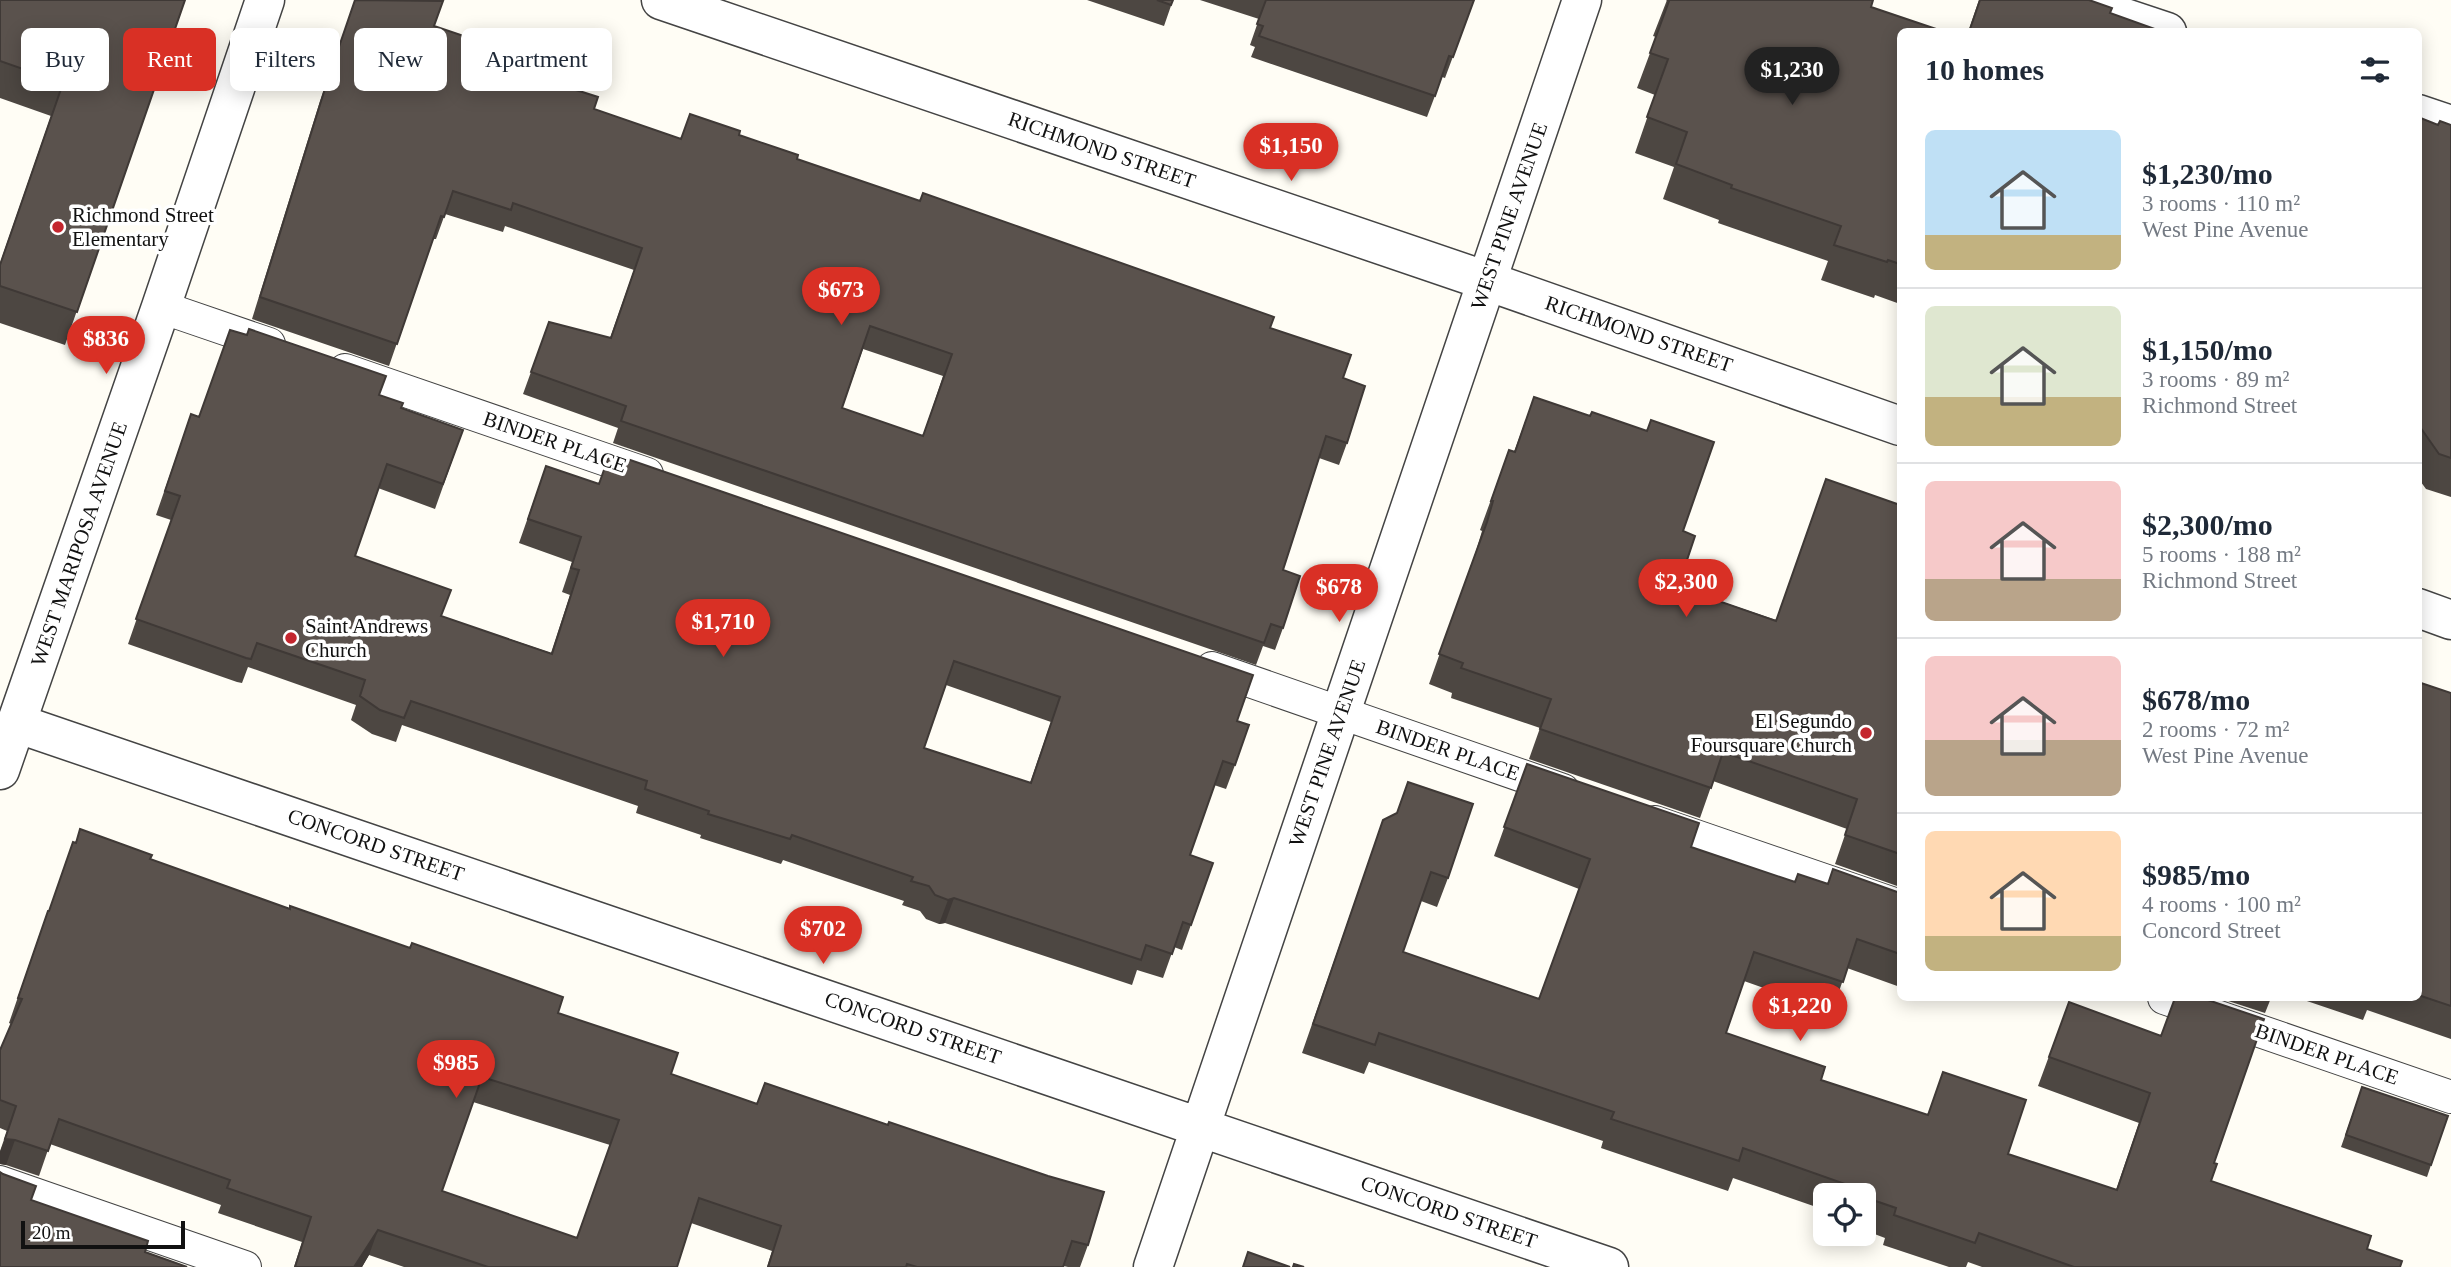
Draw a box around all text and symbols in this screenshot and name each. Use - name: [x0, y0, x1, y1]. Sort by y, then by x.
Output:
- chip: Buy: [21, 28, 109, 91]
- chip: Rent: [123, 28, 216, 91]
- chip: Filters: [230, 28, 340, 91]
- chip: New: [354, 28, 447, 91]
- chip: Apartment: [461, 28, 612, 91]
- pin: $1,230: [1735, 48, 1849, 107]
- icon: filters: [2356, 51, 2394, 89]
- text: 10 homes: [1925, 53, 2044, 86]
- text: $1,230: [1760, 57, 1824, 82]
- street label: RICHMOND STREET: [1005, 107, 1199, 193]
- street label: WEST PINE AVENUE: [1466, 119, 1552, 313]
- pin: $1,150: [1234, 124, 1348, 183]
- text: $1,150: [1259, 133, 1323, 158]
- text: $1,230/mo: [2142, 157, 2273, 190]
- icon: home: [1981, 158, 2065, 242]
- text: 3 rooms · 110 m²: [2142, 191, 2300, 216]
- place label: Richmond Street Elementary: [72, 203, 214, 251]
- text: West Pine Avenue: [2142, 217, 2308, 242]
- marker: Richmond Street Elementary: [50, 219, 66, 235]
- pin: $673: [800, 268, 882, 327]
- text: $673: [818, 277, 864, 302]
- street label: RICHMOND STREET: [1542, 291, 1736, 377]
- pin: $836: [65, 316, 147, 376]
- text: $836: [83, 326, 129, 351]
- text: $1,150/mo: [2142, 333, 2273, 366]
- icon: home: [1981, 334, 2065, 418]
- text: 3 rooms · 89 m²: [2142, 367, 2289, 392]
- text: Richmond Street: [2142, 393, 2297, 418]
- street label: BINDER PLACE: [480, 406, 630, 478]
- street label: WEST MARIPOSA AVENUE: [26, 419, 132, 669]
- text: $2,300/mo: [2142, 508, 2273, 541]
- icon: home: [1981, 509, 2065, 593]
- text: 5 rooms · 188 m²: [2142, 542, 2301, 567]
- pin: $2,300: [1629, 560, 1743, 619]
- pin: $678: [1298, 564, 1380, 624]
- text: Richmond Street: [2142, 568, 2297, 593]
- text: $2,300: [1654, 569, 1718, 594]
- text: $678: [1316, 574, 1362, 599]
- pin: $1,710: [666, 600, 780, 659]
- text: $1,710: [691, 609, 755, 634]
- place label: Saint Andrews Church: [305, 614, 428, 662]
- marker: Saint Andrews Church: [283, 630, 299, 646]
- street label: WEST PINE AVENUE: [1284, 656, 1370, 850]
- text: $678/mo: [2142, 683, 2250, 716]
- icon: home: [1981, 684, 2065, 768]
- place label: El Segundo Foursquare Church: [1690, 709, 1852, 757]
- street label: BINDER PLACE: [1373, 714, 1523, 786]
- text: 2 rooms · 72 m²: [2142, 717, 2289, 742]
- marker: El Segundo Foursquare Church: [1858, 725, 1874, 741]
- text: West Pine Avenue: [2142, 743, 2308, 768]
- street label: CONCORD STREET: [285, 804, 467, 887]
- text: $985/mo: [2142, 858, 2250, 891]
- icon: home: [1981, 859, 2065, 943]
- text: 4 rooms · 100 m²: [2142, 892, 2301, 917]
- pin: $702: [782, 906, 864, 966]
- text: $702: [800, 916, 846, 941]
- text: Concord Street: [2142, 918, 2281, 943]
- pin: $1,220: [1743, 984, 1857, 1043]
- street label: CONCORD STREET: [822, 987, 1004, 1070]
- text: $1,220: [1768, 993, 1832, 1018]
- street label: BINDER PLACE: [2252, 1018, 2402, 1090]
- pin: $985: [415, 1040, 497, 1100]
- text: $985: [433, 1050, 479, 1075]
- street label: CONCORD STREET: [1358, 1171, 1540, 1254]
- map controls: [1813, 1183, 1876, 1246]
- button: locate: [1813, 1183, 1876, 1246]
- scale bar: [21, 1218, 186, 1250]
- text: 20 m: [32, 1222, 71, 1243]

